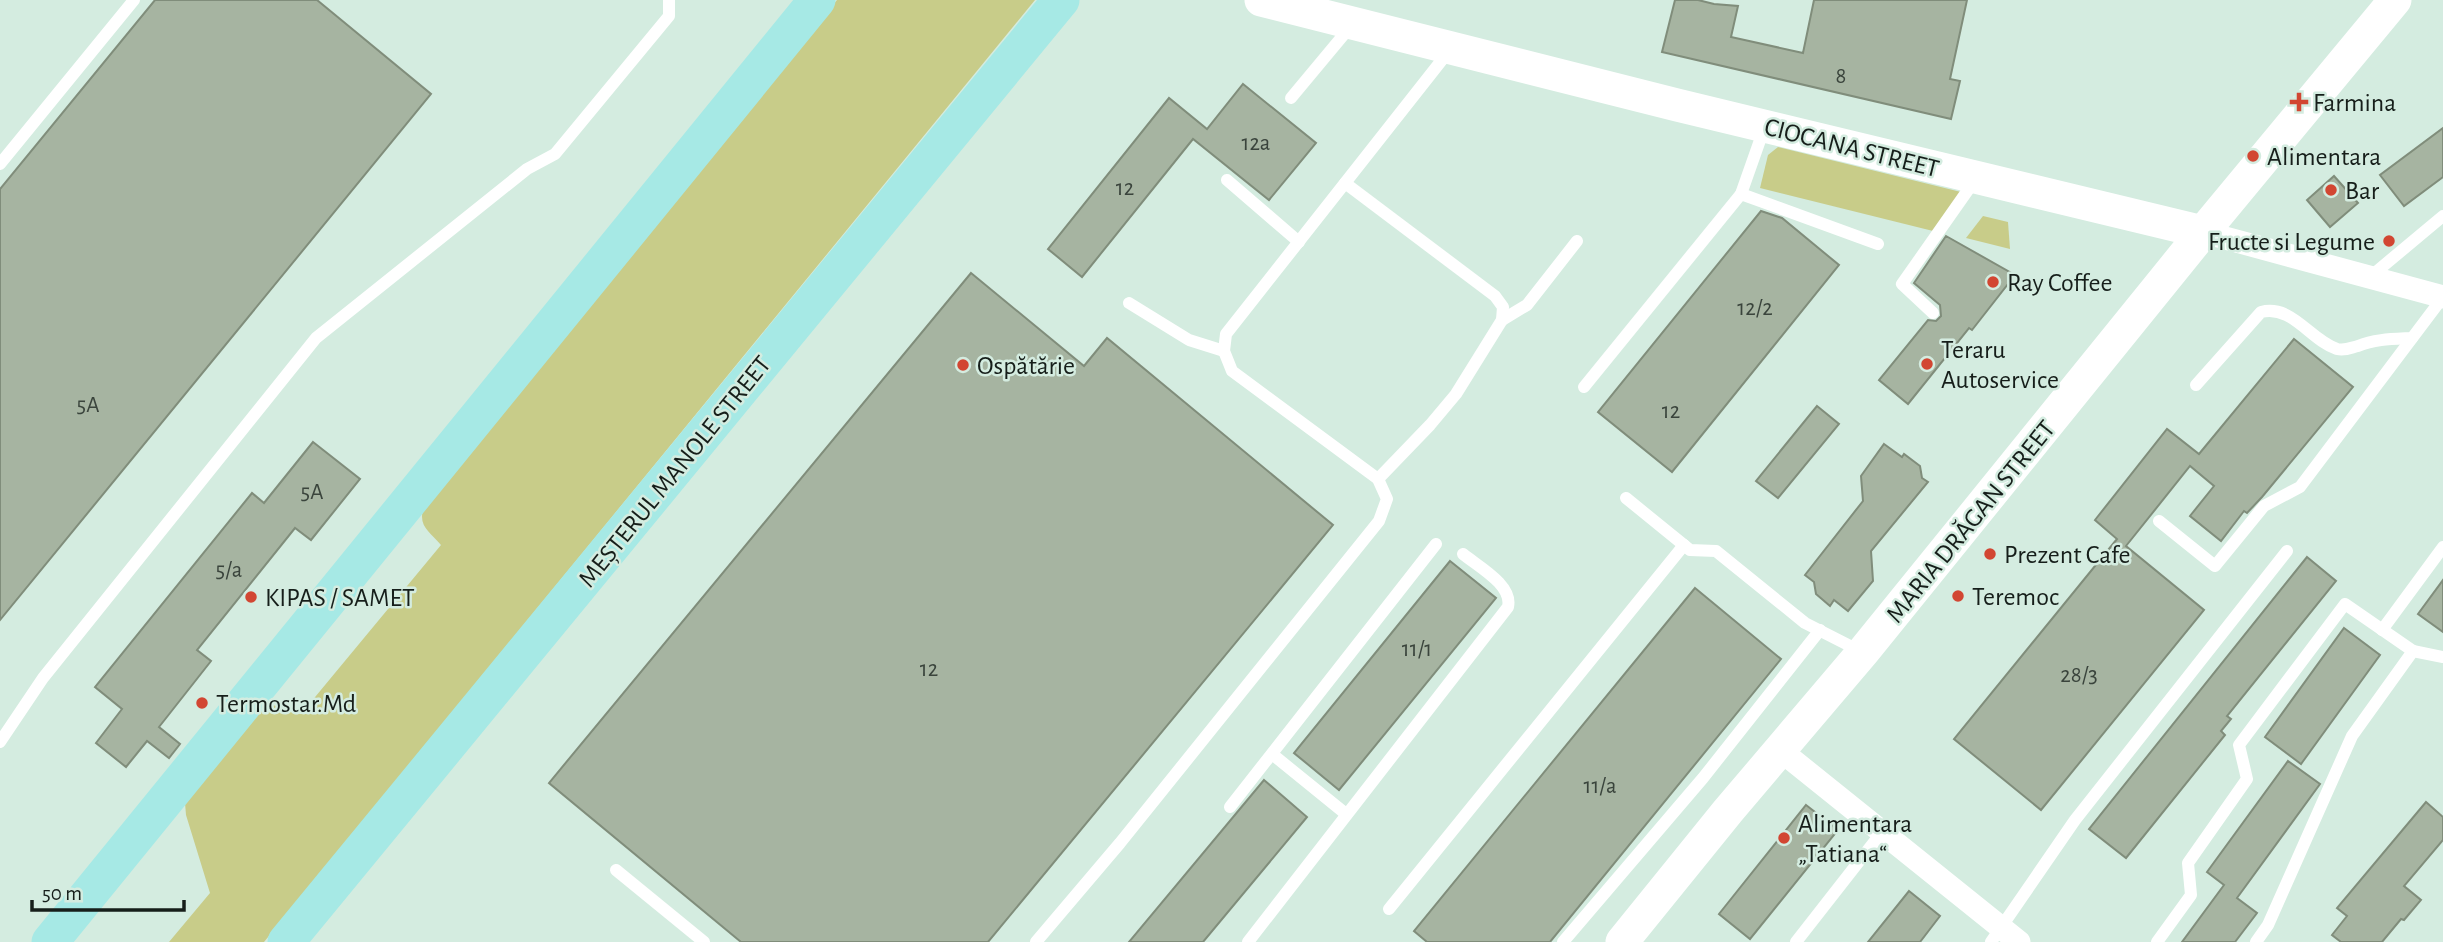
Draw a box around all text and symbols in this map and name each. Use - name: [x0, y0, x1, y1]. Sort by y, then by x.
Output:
- house number: 8: [1836, 65, 1846, 88]
- place label: Farmina: [2313, 90, 2396, 116]
- marker: Farmina: [2291, 94, 2307, 110]
- street label: CIOCANA STREET: [1762, 114, 1942, 182]
- house number: 12a: [1241, 132, 1271, 155]
- place label: Alimentara: [2267, 144, 2381, 170]
- marker: Alimentara: [2245, 148, 2261, 164]
- house number: 12: [1116, 177, 1134, 200]
- place label: Bar: [2345, 178, 2380, 204]
- marker: Bar: [2323, 182, 2339, 198]
- place label: Fructe si Legume: [2208, 229, 2375, 255]
- marker: Fructe si Legume: [2381, 233, 2397, 249]
- place label: Ray Coffee: [2007, 270, 2112, 296]
- marker: Ray Coffee: [1985, 274, 2001, 290]
- house number: 12/2: [1737, 297, 1773, 320]
- place label: Teraru Autoservice: [1941, 337, 2059, 393]
- street label: MEȘTERUL MANOLE STREET: [574, 351, 778, 593]
- place label: Ospătărie: [977, 353, 1075, 379]
- marker: Teraru Autoservice: [1919, 356, 1935, 372]
- marker: Ospătărie: [955, 357, 971, 373]
- house number: 5A: [77, 394, 99, 417]
- house number: 12: [1662, 400, 1680, 423]
- street label: MARIA DRĂGAN STREET: [1881, 415, 2060, 628]
- house number: 5A: [301, 481, 323, 504]
- place label: Prezent Cafe: [2004, 542, 2131, 568]
- marker: Prezent Cafe: [1982, 546, 1998, 562]
- house number: 5/a: [216, 559, 242, 582]
- place label: Teremoc: [1972, 584, 2059, 610]
- place label: KIPAS / SAMET: [265, 585, 415, 611]
- marker: Teremoc: [1950, 588, 1966, 604]
- marker: KIPAS / SAMET: [243, 589, 259, 605]
- house number: 11/1: [1402, 638, 1432, 661]
- house number: 12: [920, 658, 938, 681]
- house number: 28/3: [2060, 664, 2098, 687]
- place label: Termostar.Md: [216, 691, 356, 717]
- marker: Termostar.Md: [194, 695, 210, 711]
- house number: 11/a: [1583, 775, 1617, 798]
- place label: Alimentara „Tatiana“: [1798, 811, 1912, 867]
- marker: Alimentara „Tatiana“: [1776, 830, 1792, 846]
- scale bar: [32, 869, 184, 913]
- text: 50 m: [42, 883, 82, 904]

